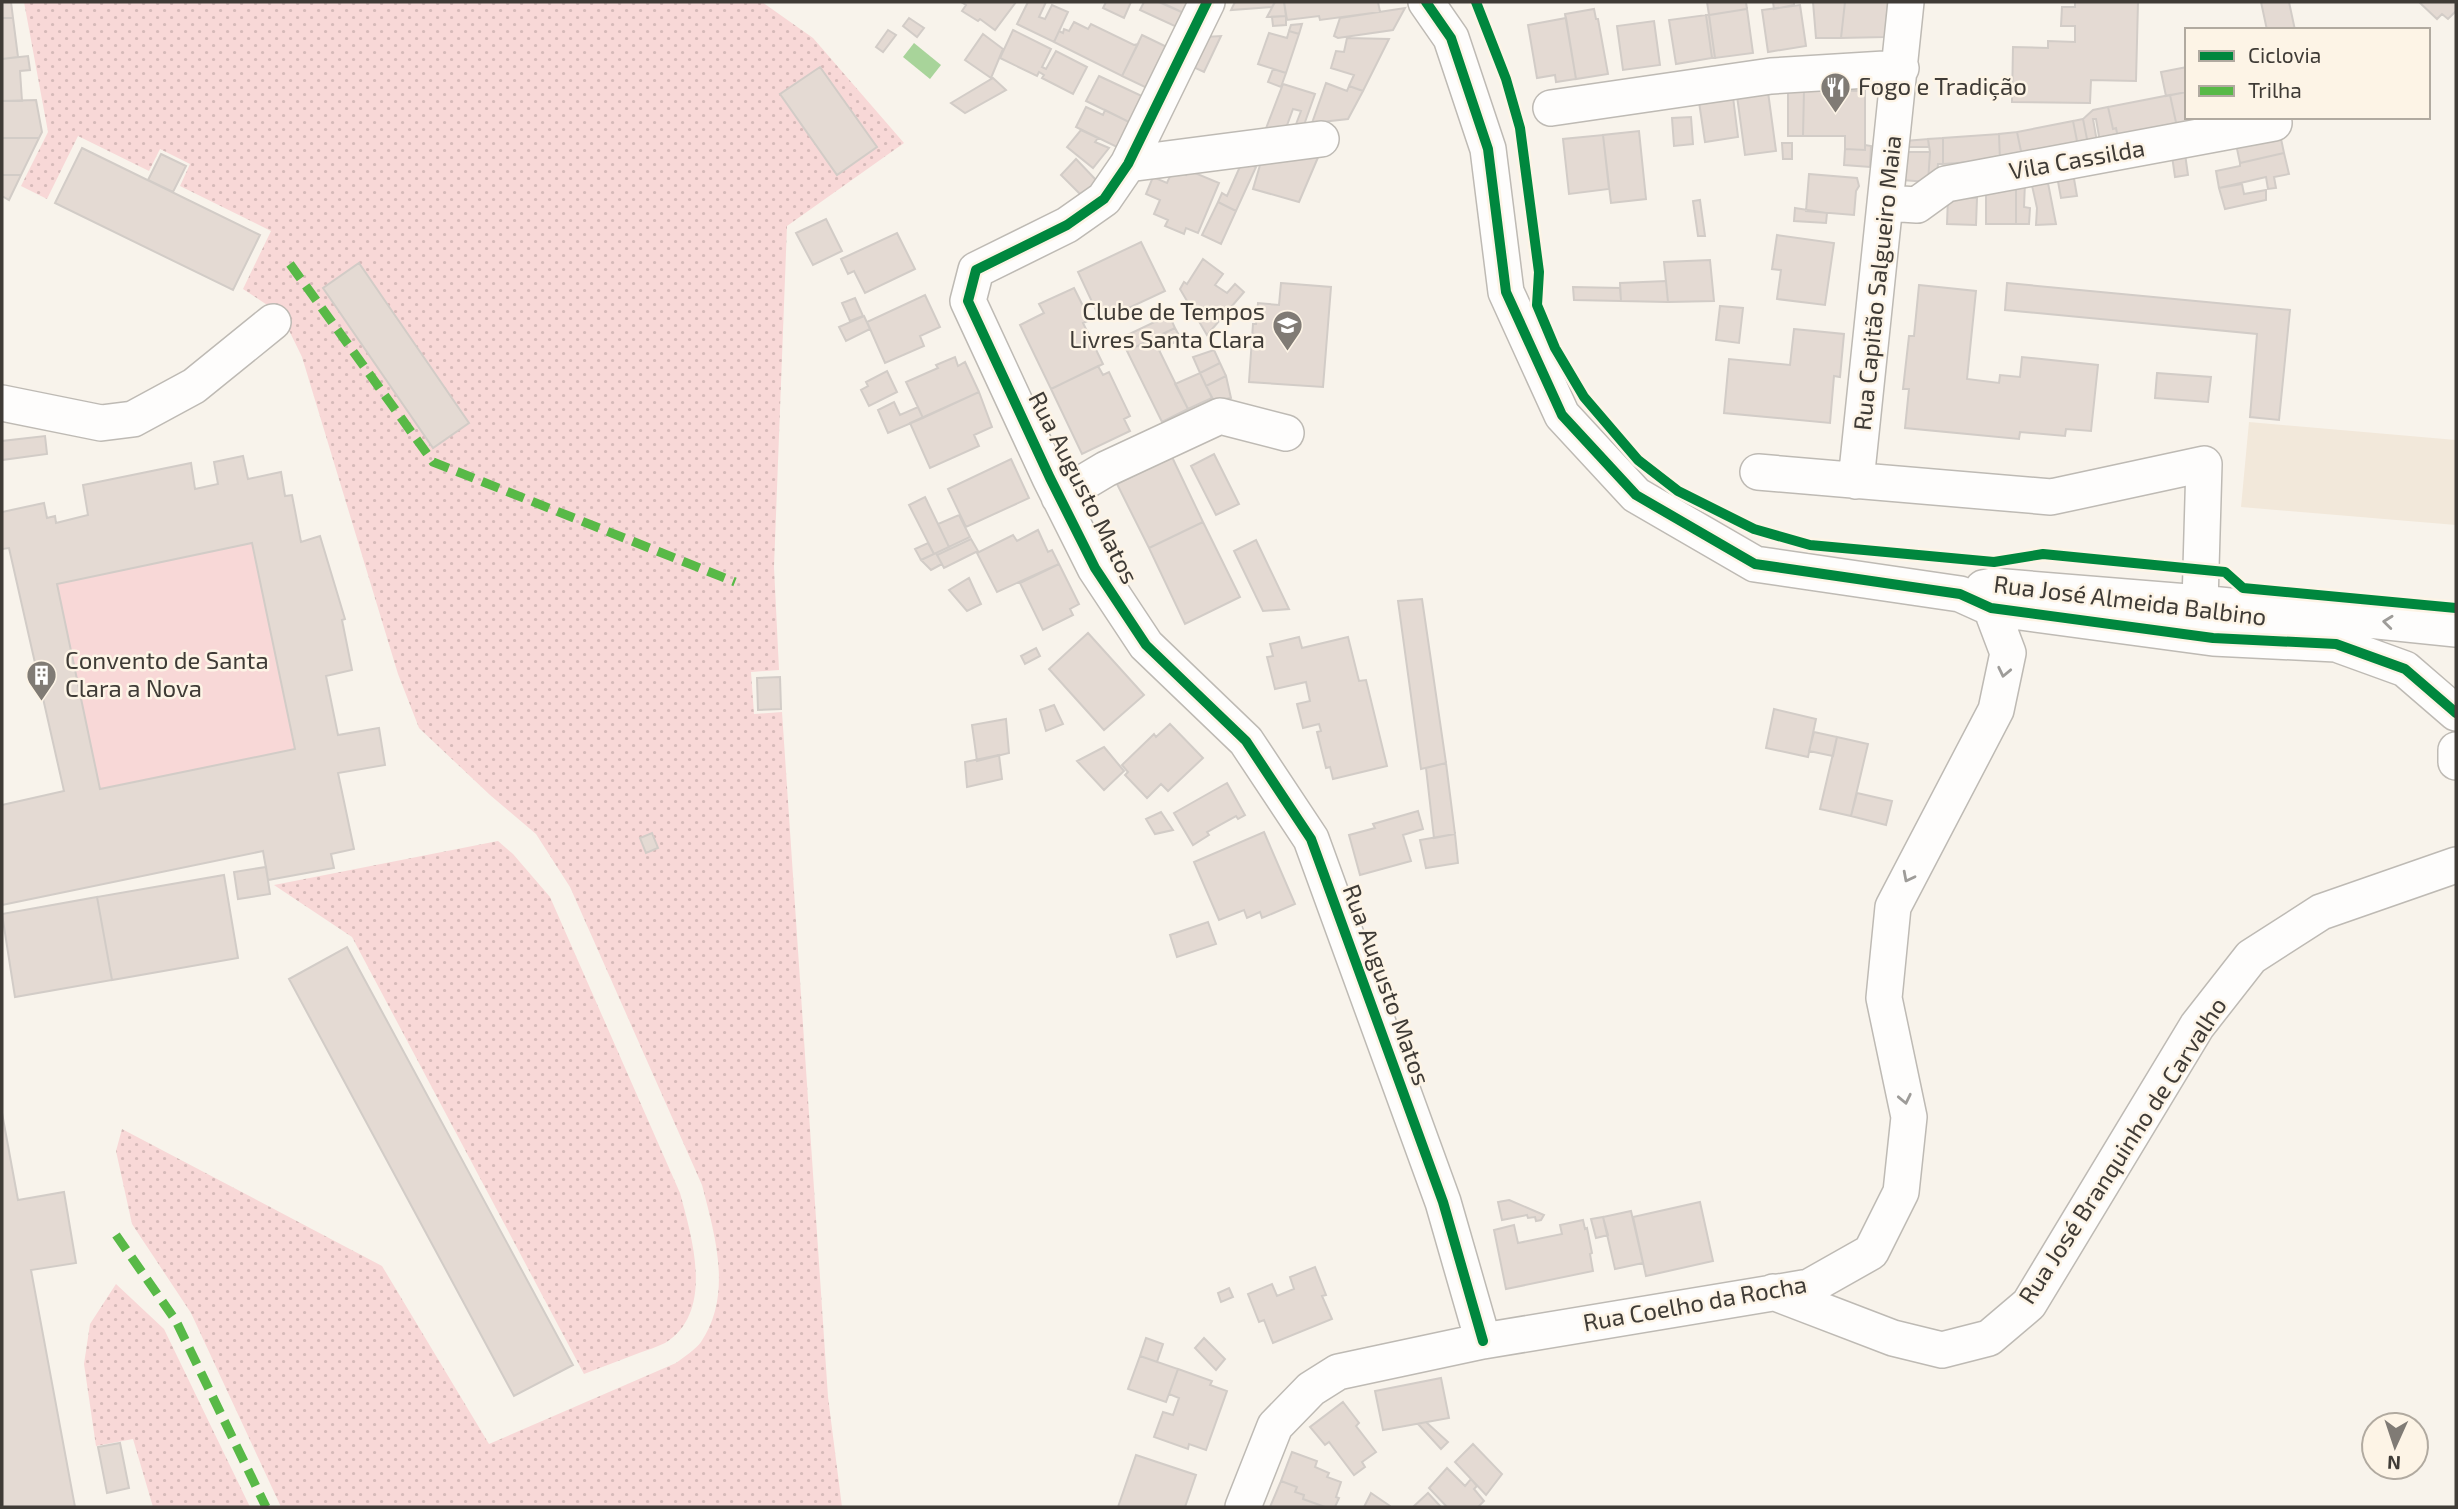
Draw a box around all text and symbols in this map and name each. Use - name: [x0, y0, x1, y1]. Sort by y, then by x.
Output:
- legend: [2185, 28, 2430, 119]
- text: Ciclovia: [2248, 42, 2321, 67]
- restaurant icon: Fogo e Tradição: [1818, 70, 1852, 114]
- place label: Fogo e Tradição: [1858, 71, 2027, 101]
- text: Trilha: [2248, 77, 2302, 102]
- street label: Vila Cassilda: [2007, 132, 2147, 185]
- street label: Rua Capitão Salgueiro Maia: [1847, 134, 1906, 432]
- place label: Clube de Tempos Livres Santa Clara: [1069, 296, 1265, 353]
- school or university icon: Clube de Tempos Livres Santa Clara: [1271, 309, 1305, 353]
- street label: Rua Augusto Matos: [1023, 386, 1145, 588]
- street label: Rua José Almeida Balbino: [1992, 568, 2268, 631]
- one-way arrow: [2383, 615, 2394, 630]
- place label: Convento de Santa Clara a Nova: [65, 645, 269, 702]
- building icon: Convento de Santa Clara a Nova: [25, 658, 59, 702]
- one-way arrow: [1998, 666, 2012, 678]
- one-way arrow: [1902, 870, 1916, 882]
- street label: Rua Augusto Matos: [1338, 880, 1437, 1089]
- street label: Rua José Branquinho de Carvalho: [2012, 992, 2232, 1309]
- one-way arrow: [1896, 1093, 1911, 1105]
- street label: Rua Coelho da Rocha: [1581, 1269, 1809, 1336]
- north arrow: [2360, 1411, 2430, 1481]
- text: N: [2387, 1452, 2402, 1475]

